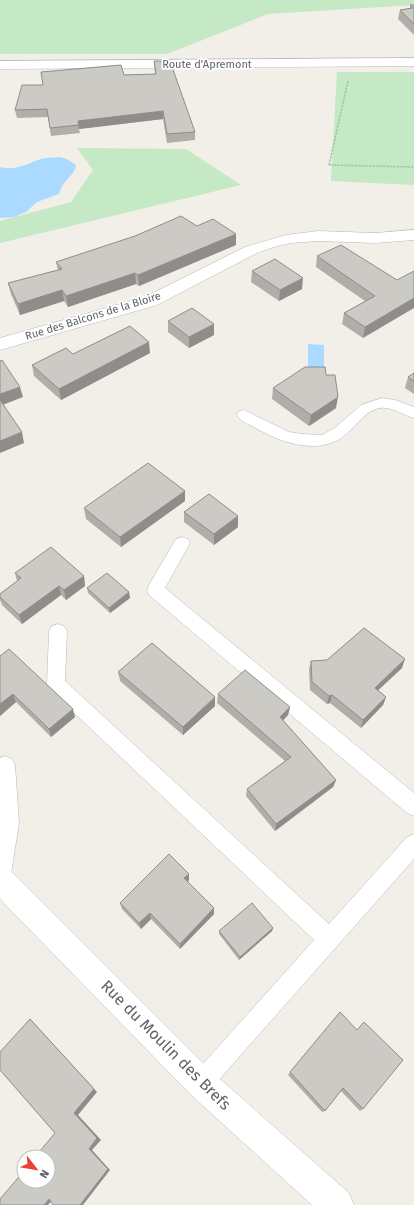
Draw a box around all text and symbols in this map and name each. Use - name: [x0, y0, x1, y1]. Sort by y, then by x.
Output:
- street label: Route d'Apremont: [162, 58, 252, 71]
- street label: Rue des Balcons de la Bloire: [24, 289, 162, 343]
- street label: Rue du Moulin des Brefs: [97, 976, 235, 1114]
- north arrow: [16, 1149, 56, 1189]
- text: N: [37, 1167, 52, 1180]

